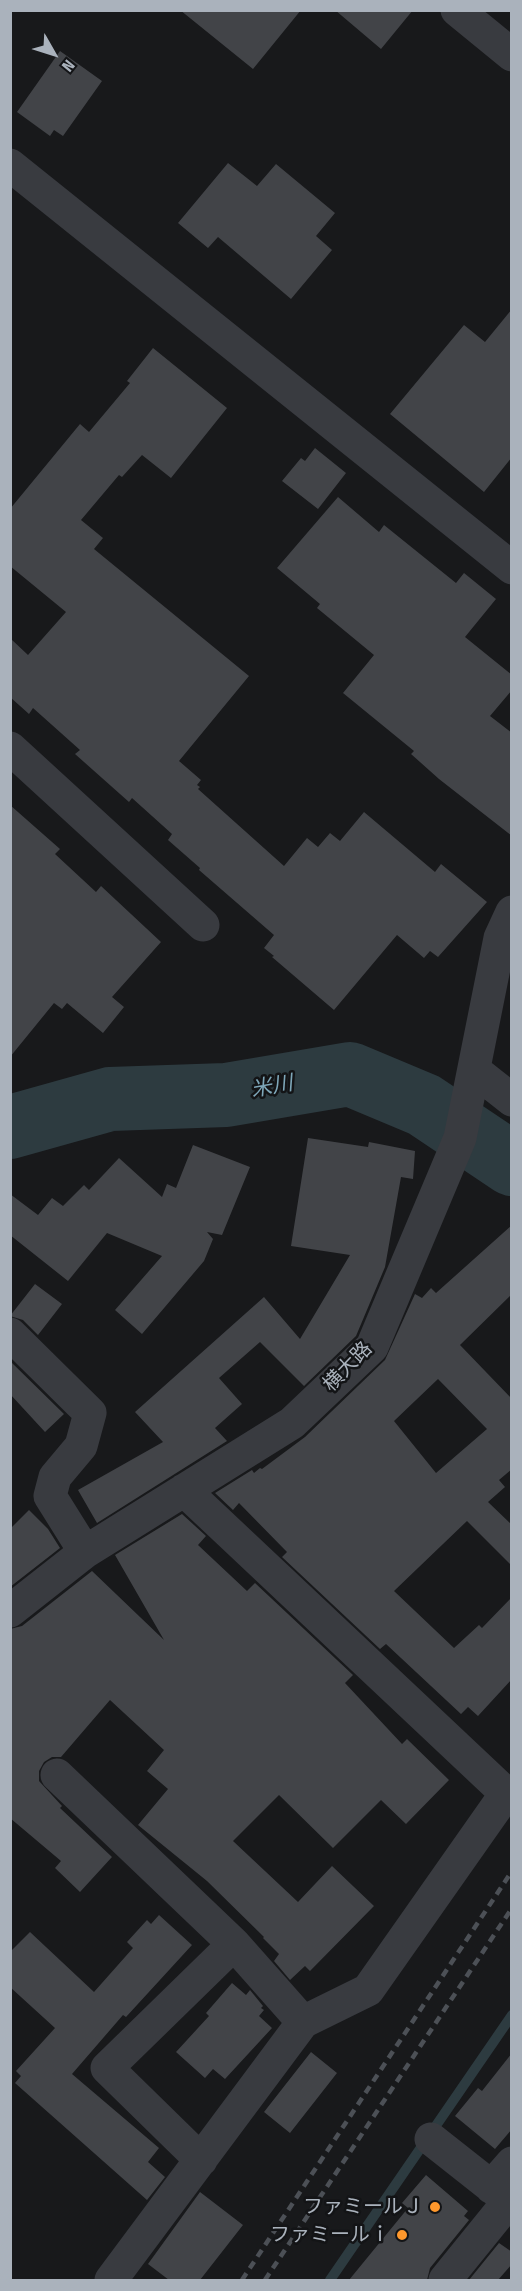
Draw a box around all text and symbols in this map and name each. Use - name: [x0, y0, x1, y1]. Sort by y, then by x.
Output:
- north arrow: [24, 24, 84, 84]
- text: N: [58, 56, 79, 75]
- water label: 米川: [249, 1071, 295, 1103]
- street label: 横大路: [319, 1337, 377, 1397]
- place label: ファミールＪ: [303, 2195, 423, 2219]
- marker: ファミールＪ: [428, 2200, 442, 2214]
- place label: ファミールｉ: [270, 2223, 390, 2247]
- marker: ファミールｉ: [395, 2228, 409, 2242]

